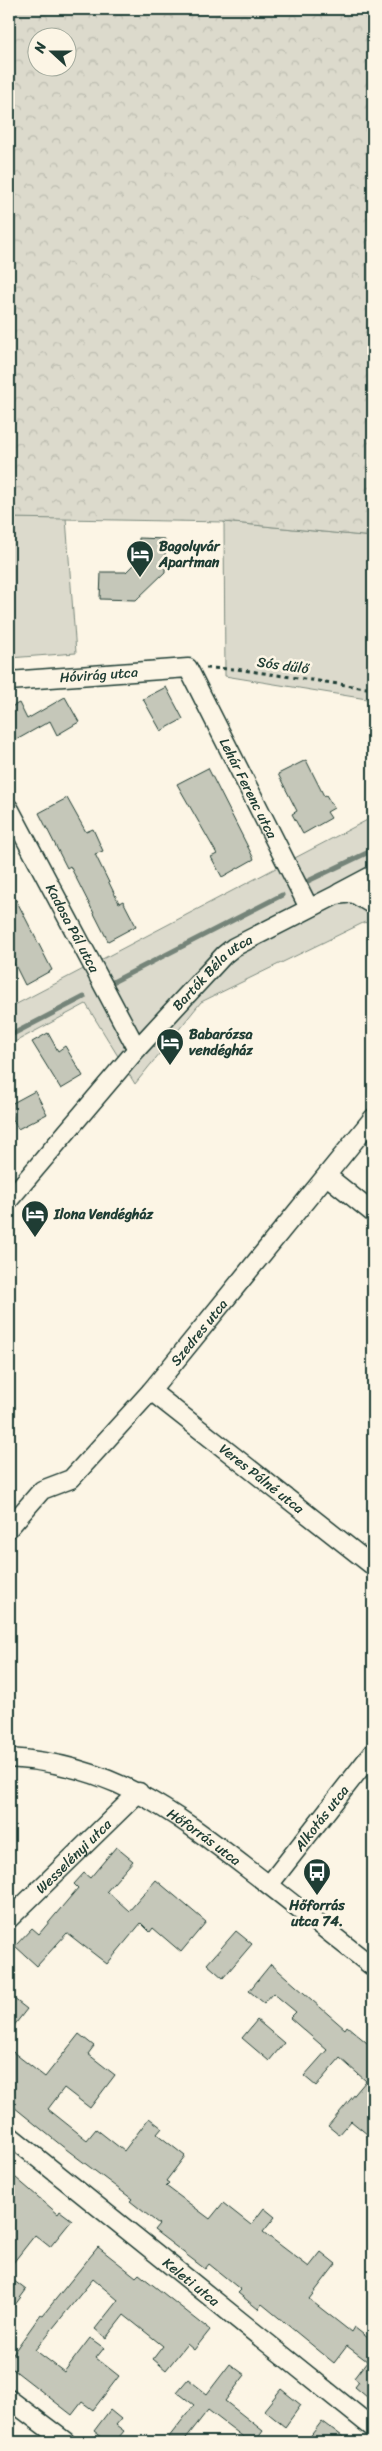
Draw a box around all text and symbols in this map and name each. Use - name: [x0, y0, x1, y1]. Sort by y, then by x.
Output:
- north arrow: [28, 28, 78, 78]
- text: N: [27, 38, 54, 57]
- place label: Bagolyvár Apartman: [158, 534, 221, 575]
- hotel icon: Bagolyvár Apartman: [125, 539, 155, 578]
- street label: Sós dűlő: [255, 650, 311, 682]
- street label: Hóvirág utca: [59, 660, 139, 690]
- street label: Lehár Ferenc utca: [212, 734, 285, 844]
- street label: Kadosa Pál utca: [38, 879, 107, 978]
- street label: Bartók Béla utca: [166, 928, 257, 1017]
- place label: Babarózsa vendégház: [189, 1022, 254, 1063]
- hotel icon: Babarózsa vendégház: [155, 1027, 185, 1066]
- hotel icon: Ilona Vendégház: [20, 1199, 50, 1238]
- place label: Ilona Vendégház: [53, 1202, 154, 1227]
- street label: Szedres utca: [164, 1293, 234, 1372]
- street label: Veres Pálné utca: [213, 1437, 310, 1521]
- street label: Alkotás utca: [287, 1780, 356, 1858]
- street label: Hőforrás utca: [162, 1801, 246, 1872]
- street label: Wesselényi utca: [30, 1812, 119, 1900]
- bus stop icon: Hőforrás utca 74.: [302, 1857, 332, 1896]
- place label: Hőforrás utca 74.: [288, 1893, 345, 1934]
- street label: Keleti utca: [157, 2251, 226, 2314]

